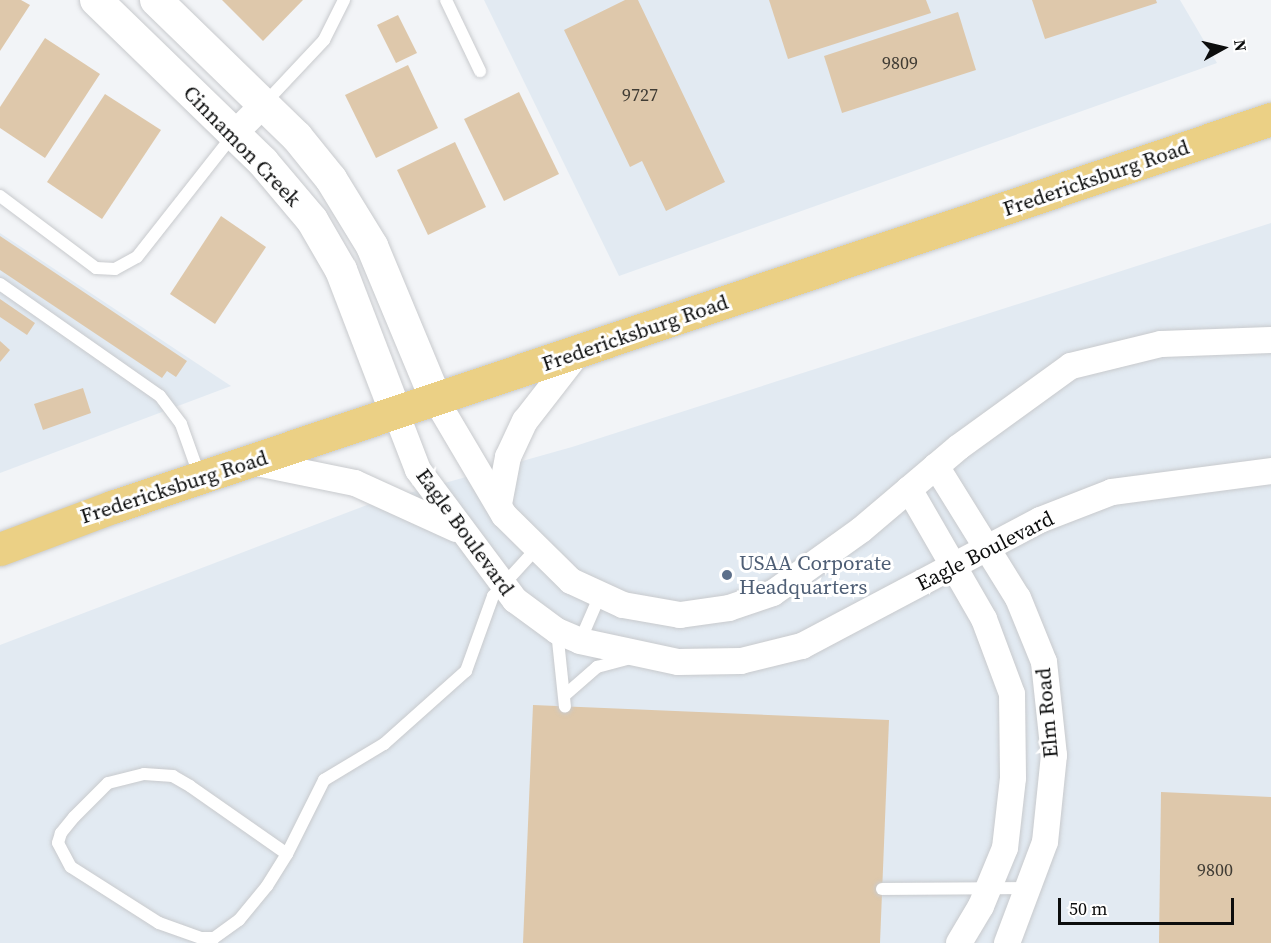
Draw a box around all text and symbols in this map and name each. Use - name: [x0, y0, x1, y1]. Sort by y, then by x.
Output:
- north arrow: [1193, 18, 1253, 78]
- text: N: [1229, 38, 1253, 53]
- house number: 9809: [882, 52, 918, 74]
- street label: Cinnamon Creek: [178, 80, 306, 212]
- house number: 9727: [622, 84, 658, 106]
- street label: Fredericksburg Road: [1000, 134, 1192, 222]
- street label: Fredericksburg Road: [539, 289, 731, 377]
- street label: Fredericksburg Road: [77, 445, 271, 529]
- street label: Eagle Boulevard: [411, 464, 519, 600]
- street label: Eagle Boulevard: [912, 506, 1058, 596]
- place label: USAA Corporate Headquarters: [739, 550, 891, 600]
- marker: USAA Corporate Headquarters: [720, 568, 734, 582]
- street label: Elm Road: [1031, 667, 1063, 759]
- house number: 9800: [1197, 859, 1233, 881]
- scale bar: [1061, 886, 1236, 924]
- text: 50 m: [1069, 896, 1107, 921]

